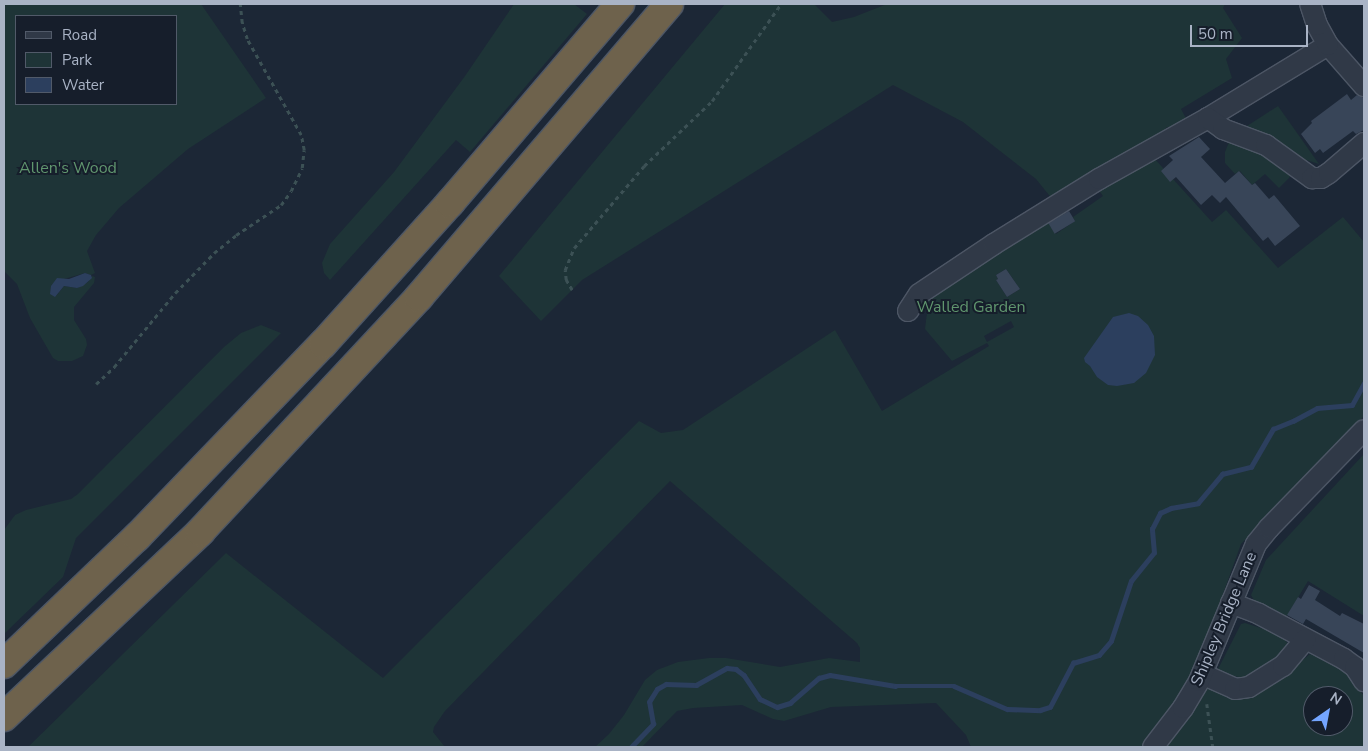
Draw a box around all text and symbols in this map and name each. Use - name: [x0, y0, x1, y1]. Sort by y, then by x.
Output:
- legend: [15, 15, 178, 105]
- scale bar: [1193, 15, 1310, 47]
- text: 50 m: [1198, 24, 1233, 44]
- text: Road: [62, 25, 97, 45]
- text: Park: [62, 50, 92, 70]
- text: Water: [62, 75, 104, 95]
- park label: Allen's Wood: [19, 158, 117, 178]
- park label: Walled Garden: [916, 297, 1026, 317]
- street label: Shipley Bridge Lane: [1187, 549, 1261, 689]
- north arrow: [1303, 686, 1353, 736]
- text: N: [1326, 688, 1345, 710]

